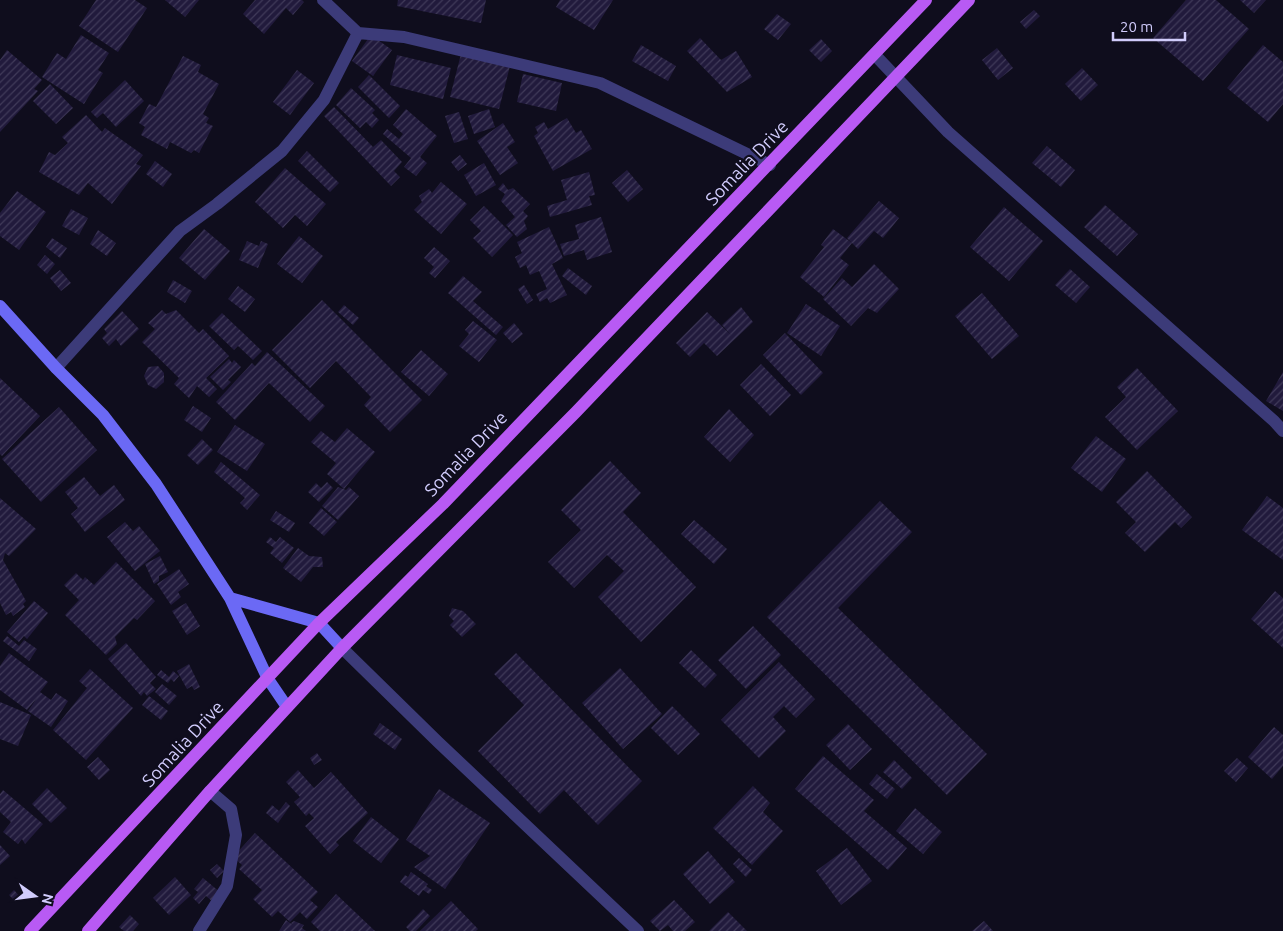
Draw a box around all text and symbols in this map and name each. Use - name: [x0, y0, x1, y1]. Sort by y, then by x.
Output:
- scale bar: [1113, 10, 1186, 42]
- text: 20 m: [1120, 18, 1153, 35]
- street label: Somalia Drive: [701, 116, 792, 209]
- street label: Somalia Drive: [420, 407, 511, 500]
- street label: Somalia Drive: [138, 696, 227, 790]
- north arrow: [10, 871, 60, 921]
- text: N: [39, 892, 57, 906]

